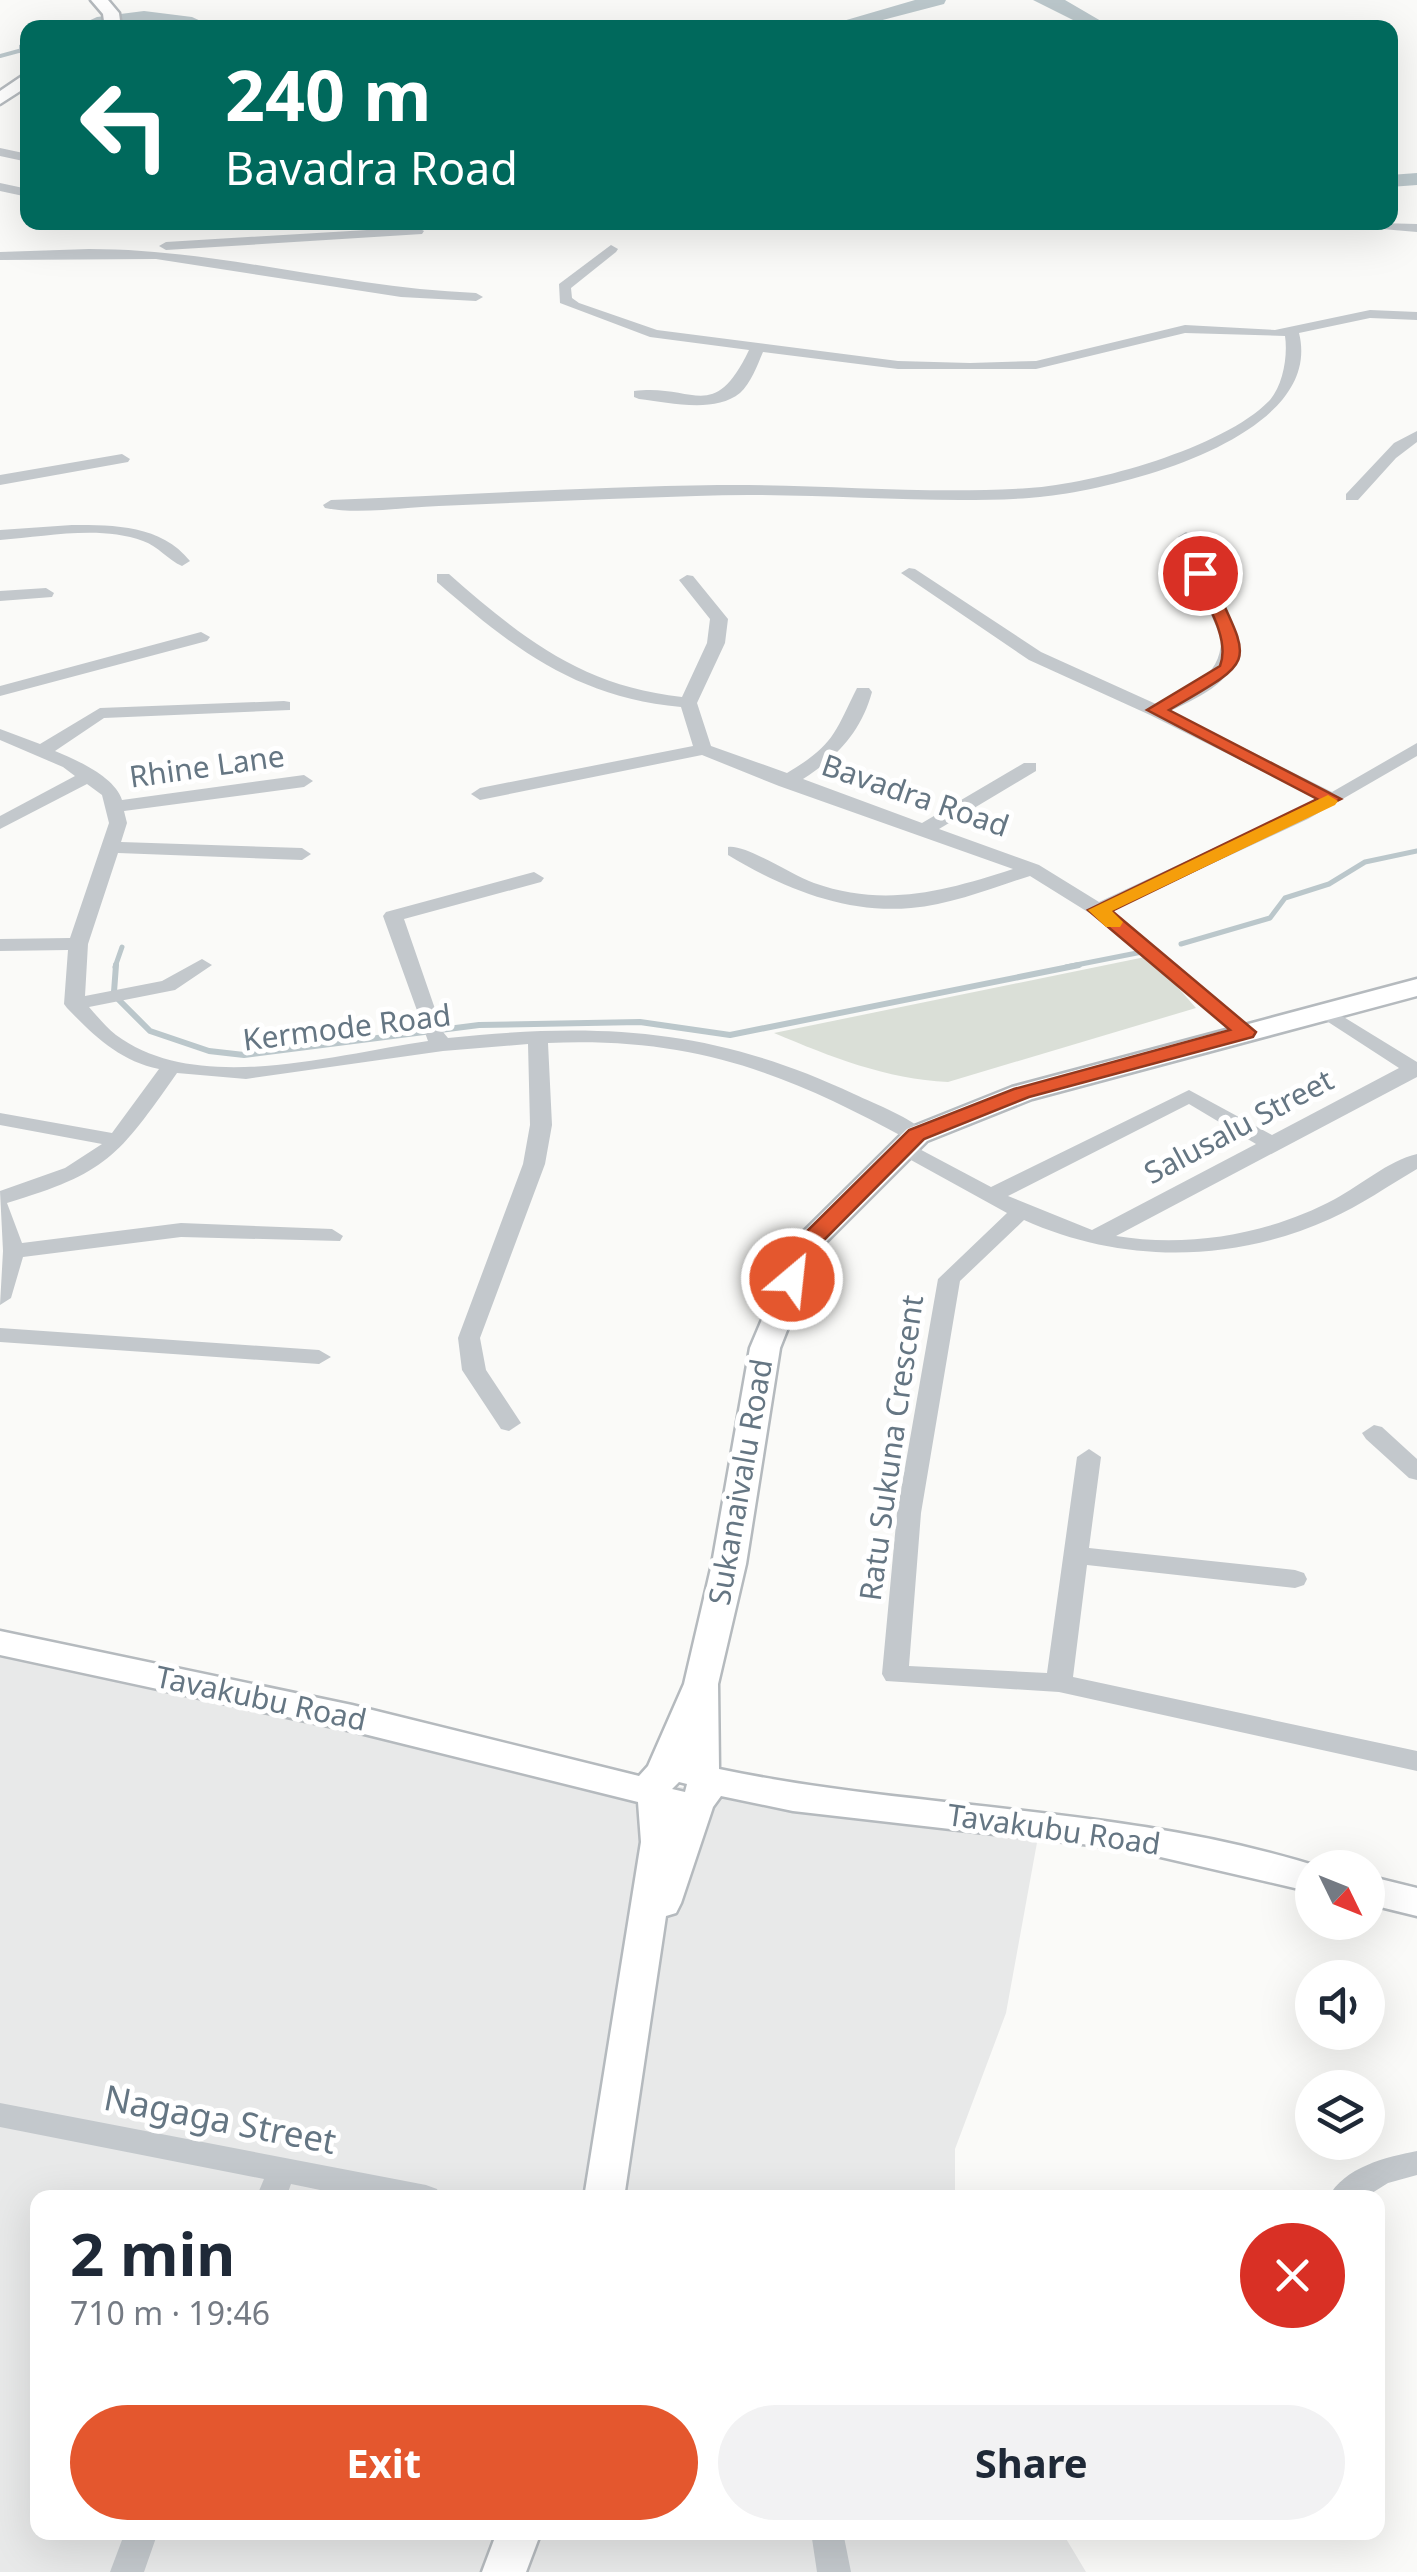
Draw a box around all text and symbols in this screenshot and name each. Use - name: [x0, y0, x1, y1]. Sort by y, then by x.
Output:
- text: 240 m: [225, 46, 432, 142]
- icon: left: [60, 60, 190, 190]
- text: Bavadra Road: [225, 137, 518, 198]
- pin: [1158, 531, 1243, 616]
- icon: arrive: [1173, 546, 1228, 601]
- street label: Rhine Lane: [127, 734, 287, 797]
- street label: Bavadra Road: [816, 743, 1015, 846]
- street label: Kermode Road: [240, 993, 453, 1060]
- street label: Salusalu Street: [1137, 1059, 1340, 1193]
- position arrow: [740, 1227, 844, 1331]
- street label: Ratu Sukuna Crescent: [849, 1292, 932, 1603]
- street label: Sukanaivalu Road: [698, 1355, 781, 1608]
- street label: Tavakubu Road: [152, 1655, 371, 1740]
- street label: Tavakubu Road: [945, 1793, 1163, 1864]
- north arrow: [1295, 1850, 1385, 1940]
- map controls: [1295, 1850, 1385, 2160]
- button: sound: [1295, 1960, 1385, 2050]
- button: layers: [1295, 2070, 1385, 2160]
- street label: Nagaga Street: [100, 2073, 340, 2164]
- text: 2 min: [70, 2212, 235, 2294]
- button: close: [1240, 2223, 1345, 2328]
- text: 710 m · 19:46: [70, 2291, 270, 2334]
- button: Exit: [70, 2405, 698, 2520]
- button: Share: [718, 2405, 1345, 2520]

